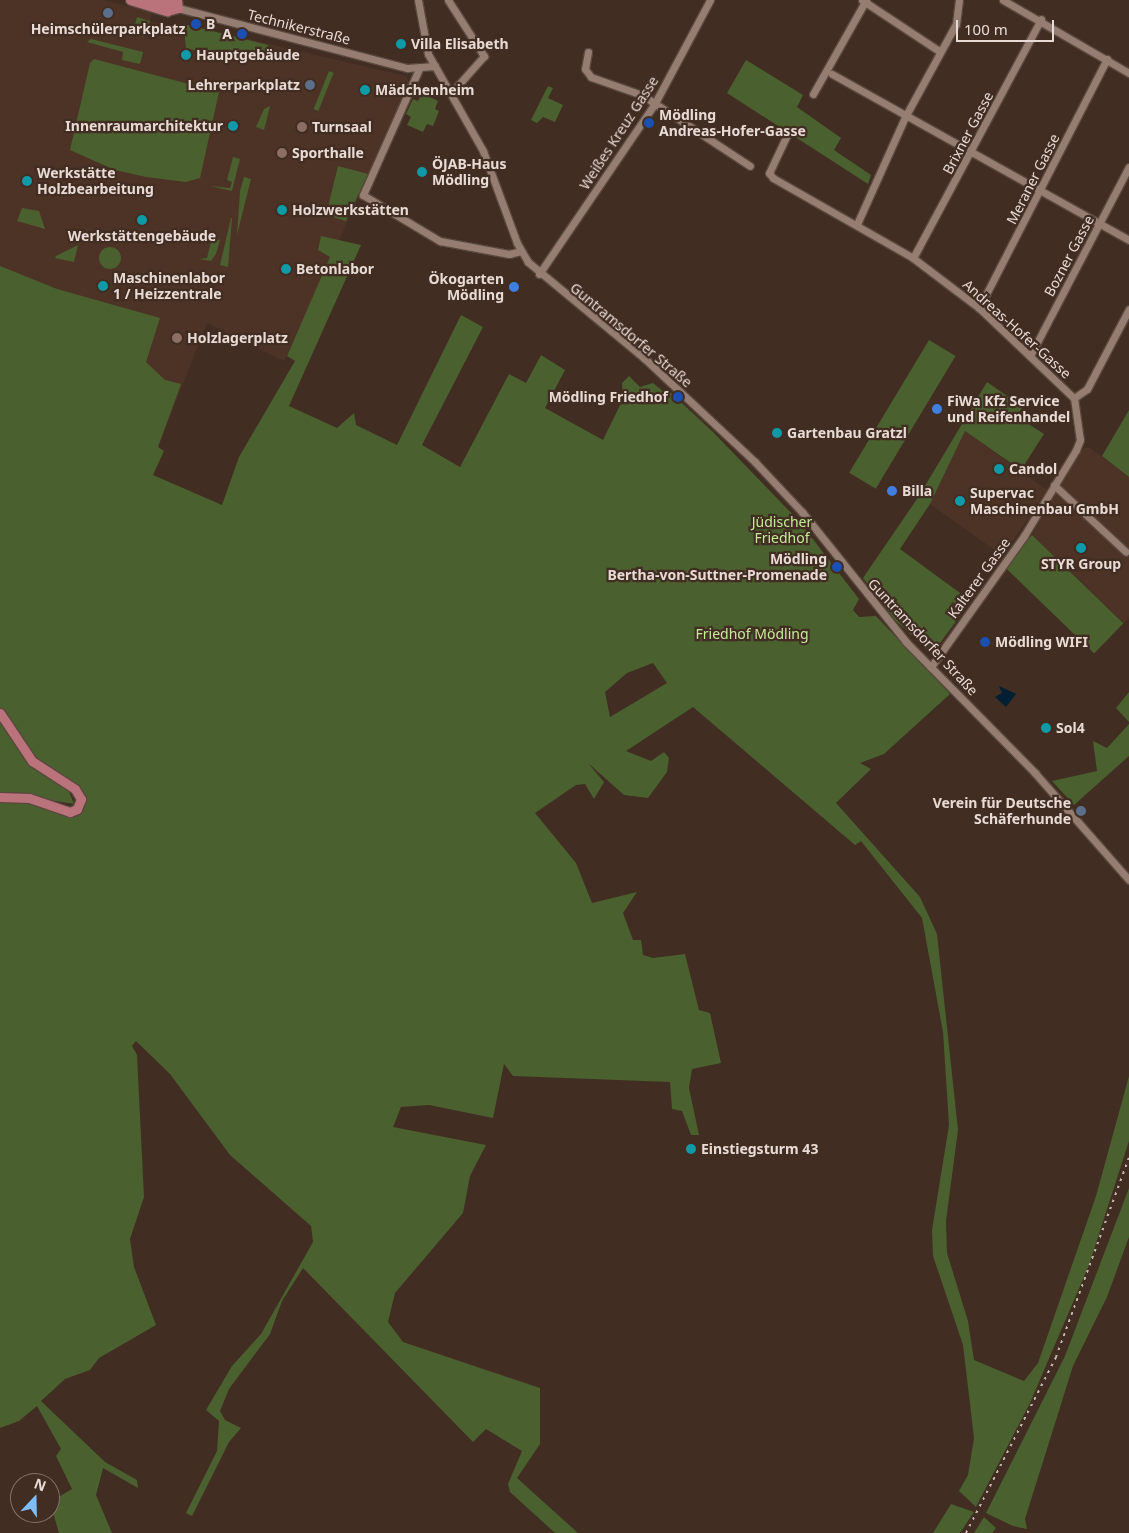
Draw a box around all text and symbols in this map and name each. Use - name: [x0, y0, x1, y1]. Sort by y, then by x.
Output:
- street label: Technikerstraße: [246, 6, 352, 48]
- marker: Heimschülerparkplatz: [102, 7, 114, 19]
- scale bar: [959, 10, 1056, 42]
- place label: B: [206, 16, 215, 32]
- marker: B: [190, 18, 202, 30]
- text: 100 m: [964, 19, 1008, 39]
- place label: Heimschülerparkplatz: [31, 21, 185, 37]
- place label: A: [222, 26, 232, 42]
- marker: A: [236, 28, 248, 40]
- place label: Villa Elisabeth: [411, 36, 509, 52]
- marker: Villa Elisabeth: [395, 38, 407, 50]
- place label: Hauptgebäude: [196, 47, 300, 63]
- marker: Hauptgebäude: [180, 49, 192, 61]
- street label: Weißes Kreuz Gasse: [576, 73, 662, 193]
- place label: Lehrerparkplatz: [188, 77, 300, 93]
- marker: Lehrerparkplatz: [304, 79, 316, 91]
- place label: Mädchenheim: [375, 82, 475, 98]
- marker: Mädchenheim: [359, 84, 371, 96]
- street label: Brixner Gasse: [939, 89, 997, 177]
- place label: Mödling Andreas-Hofer-Gasse: [659, 107, 806, 140]
- marker: Mödling Andreas-Hofer-Gasse: [643, 117, 655, 129]
- place label: Innenraumarchitektur: [65, 118, 223, 134]
- place label: Turnsaal: [312, 119, 372, 135]
- marker: Innenraumarchitektur: [227, 120, 239, 132]
- marker: Turnsaal: [296, 121, 308, 133]
- street label: Meraner Gasse: [1003, 131, 1063, 227]
- place label: Sporthalle: [292, 145, 364, 161]
- marker: Sporthalle: [276, 147, 288, 159]
- place label: ÖJAB-Haus Mödling: [432, 156, 506, 188]
- place label: Werkstätte Holzbearbeitung: [37, 165, 154, 198]
- marker: ÖJAB-Haus Mödling: [416, 166, 428, 178]
- marker: Werkstätte Holzbearbeitung: [21, 175, 33, 187]
- place label: Holzwerkstätten: [292, 202, 409, 218]
- marker: Holzwerkstätten: [276, 204, 288, 216]
- street label: Bozner Gasse: [1041, 213, 1097, 299]
- marker: Werkstättengebäude: [136, 214, 148, 226]
- place label: Werkstättengebäude: [68, 228, 216, 244]
- place label: Betonlabor: [296, 261, 374, 277]
- marker: Betonlabor: [280, 263, 292, 275]
- place label: Maschinenlabor 1 / Heizzentrale: [113, 270, 225, 302]
- place label: Ökogarten Mödling: [428, 271, 504, 304]
- street label: Andreas-Hofer-Gasse: [959, 276, 1075, 382]
- street label: Guntramsdorfer Straße: [567, 279, 695, 391]
- marker: Maschinenlabor 1 / Heizzentrale: [97, 280, 109, 292]
- marker: Ökogarten Mödling: [508, 281, 520, 293]
- place label: Holzlagerplatz: [187, 330, 288, 346]
- marker: Holzlagerplatz: [171, 332, 183, 344]
- place label: Mödling Friedhof: [549, 389, 668, 405]
- marker: Mödling Friedhof: [672, 391, 684, 403]
- place label: FiWa Kfz Service und Reifenhandel: [947, 393, 1070, 426]
- marker: FiWa Kfz Service und Reifenhandel: [931, 403, 943, 415]
- place label: Gartenbau Gratzl: [787, 425, 907, 441]
- marker: Gartenbau Gratzl: [771, 427, 783, 439]
- place label: Candol: [1009, 461, 1057, 477]
- marker: Candol: [993, 463, 1005, 475]
- place label: Billa: [902, 483, 932, 499]
- marker: Billa: [886, 485, 898, 497]
- place label: Supervac Maschinenbau GmbH: [970, 485, 1119, 518]
- marker: Supervac Maschinenbau GmbH: [954, 495, 966, 507]
- park label: Jüdischer Friedhof: [752, 514, 812, 546]
- street label: Kalterer Gasse: [944, 535, 1014, 621]
- marker: STYR Group: [1075, 542, 1087, 554]
- place label: Mödling Bertha-von-Suttner-Promenade: [607, 551, 827, 584]
- place label: STYR Group: [1041, 556, 1121, 572]
- marker: Mödling Bertha-von-Suttner-Promenade: [831, 561, 843, 573]
- street label: Guntramsdorfer Straße: [865, 575, 981, 699]
- park label: Friedhof Mödling: [695, 626, 809, 642]
- place label: Mödling WIFI: [995, 634, 1088, 650]
- marker: Mödling WIFI: [979, 636, 991, 648]
- place label: Sol4: [1056, 720, 1085, 736]
- marker: Sol4: [1040, 722, 1052, 734]
- place label: Verein für Deutsche Schäferhunde: [933, 795, 1071, 828]
- marker: Verein für Deutsche Schäferhunde: [1075, 805, 1087, 817]
- place label: Einstiegsturm 43: [701, 1141, 818, 1157]
- marker: Einstiegsturm 43: [685, 1143, 697, 1155]
- north arrow: [10, 1473, 60, 1523]
- text: N: [31, 1474, 49, 1495]

